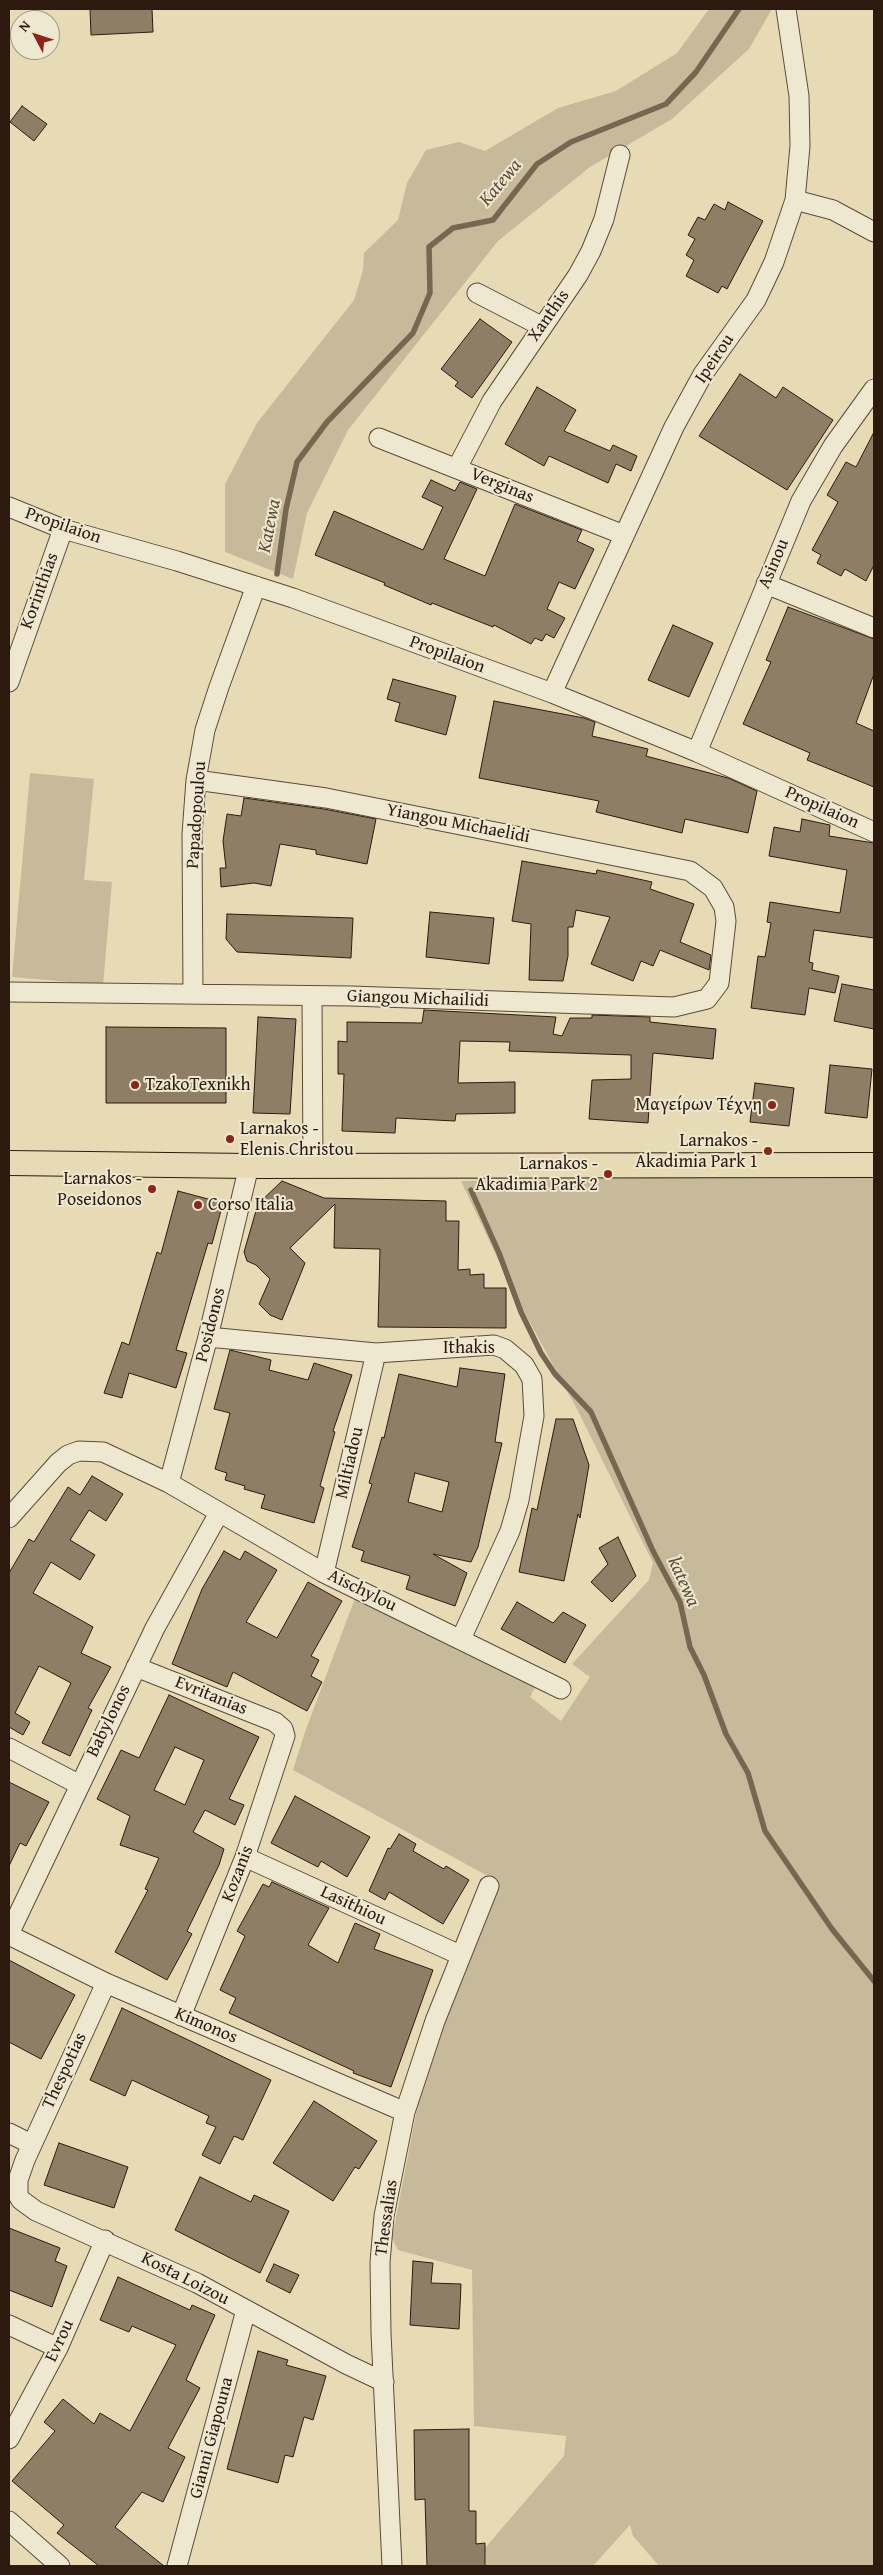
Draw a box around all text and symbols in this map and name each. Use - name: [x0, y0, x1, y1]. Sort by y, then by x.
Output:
- north arrow: [10, 10, 60, 60]
- text: N: [14, 16, 35, 36]
- water label: Katewa: [475, 155, 527, 211]
- street label: Xanthis: [523, 286, 575, 346]
- street label: Ipeirou: [691, 330, 739, 388]
- street label: Verginas: [467, 464, 537, 508]
- water label: Katewa: [254, 497, 286, 555]
- street label: Propilaion: [22, 503, 104, 549]
- street label: Asinou: [754, 536, 794, 592]
- street label: Korinthias: [16, 550, 64, 632]
- street label: Propilaion: [406, 631, 488, 679]
- street label: Papadopoulou: [182, 760, 212, 870]
- street label: Propilaion: [782, 782, 862, 834]
- street label: Yiangou Michaelidi: [384, 800, 532, 848]
- street label: Giangou Michailidi: [347, 986, 489, 1012]
- place label: TzakoTexnikh: [145, 1074, 251, 1096]
- marker: TzakoTexnikh: [129, 1079, 141, 1091]
- place label: Μαγείρων Τέχνη: [635, 1094, 762, 1116]
- marker: Μαγείρων Τέχνη: [766, 1099, 778, 1111]
- place label: Larnakos - Elenis Christou: [240, 1118, 354, 1160]
- place label: Larnakos - Akadimia Park 1: [635, 1130, 758, 1172]
- marker: Larnakos - Elenis Christou: [224, 1133, 236, 1145]
- marker: Larnakos - Akadimia Park 1: [762, 1145, 774, 1157]
- place label: Larnakos - Akadimia Park 2: [475, 1153, 598, 1196]
- place label: Larnakos - Poseidonos: [57, 1168, 142, 1210]
- marker: Larnakos - Akadimia Park 2: [602, 1168, 614, 1180]
- marker: Larnakos - Poseidonos: [146, 1183, 158, 1195]
- place label: Corso Italia: [208, 1194, 294, 1216]
- marker: Corso Italia: [192, 1199, 204, 1211]
- street label: Posidonos: [191, 1285, 231, 1365]
- street label: Ithakis: [443, 1337, 495, 1359]
- street label: Miltiadou: [331, 1425, 369, 1501]
- water label: katewa: [662, 1554, 704, 1610]
- street label: Aischylou: [324, 1565, 400, 1617]
- street label: Evritanias: [172, 1672, 250, 1720]
- street label: Babylonos: [82, 1681, 136, 1761]
- street label: Kozanis: [217, 1843, 259, 1905]
- street label: Lasithiou: [317, 1881, 389, 1931]
- street label: Kimonos: [171, 2003, 241, 2049]
- street label: Thespotias: [38, 2029, 92, 2113]
- street label: Thessalias: [371, 2178, 403, 2258]
- street label: Kosta Loizou: [137, 2248, 233, 2310]
- street label: Evrou: [41, 2316, 79, 2366]
- street label: Gianni Giapouna: [185, 2375, 239, 2501]

